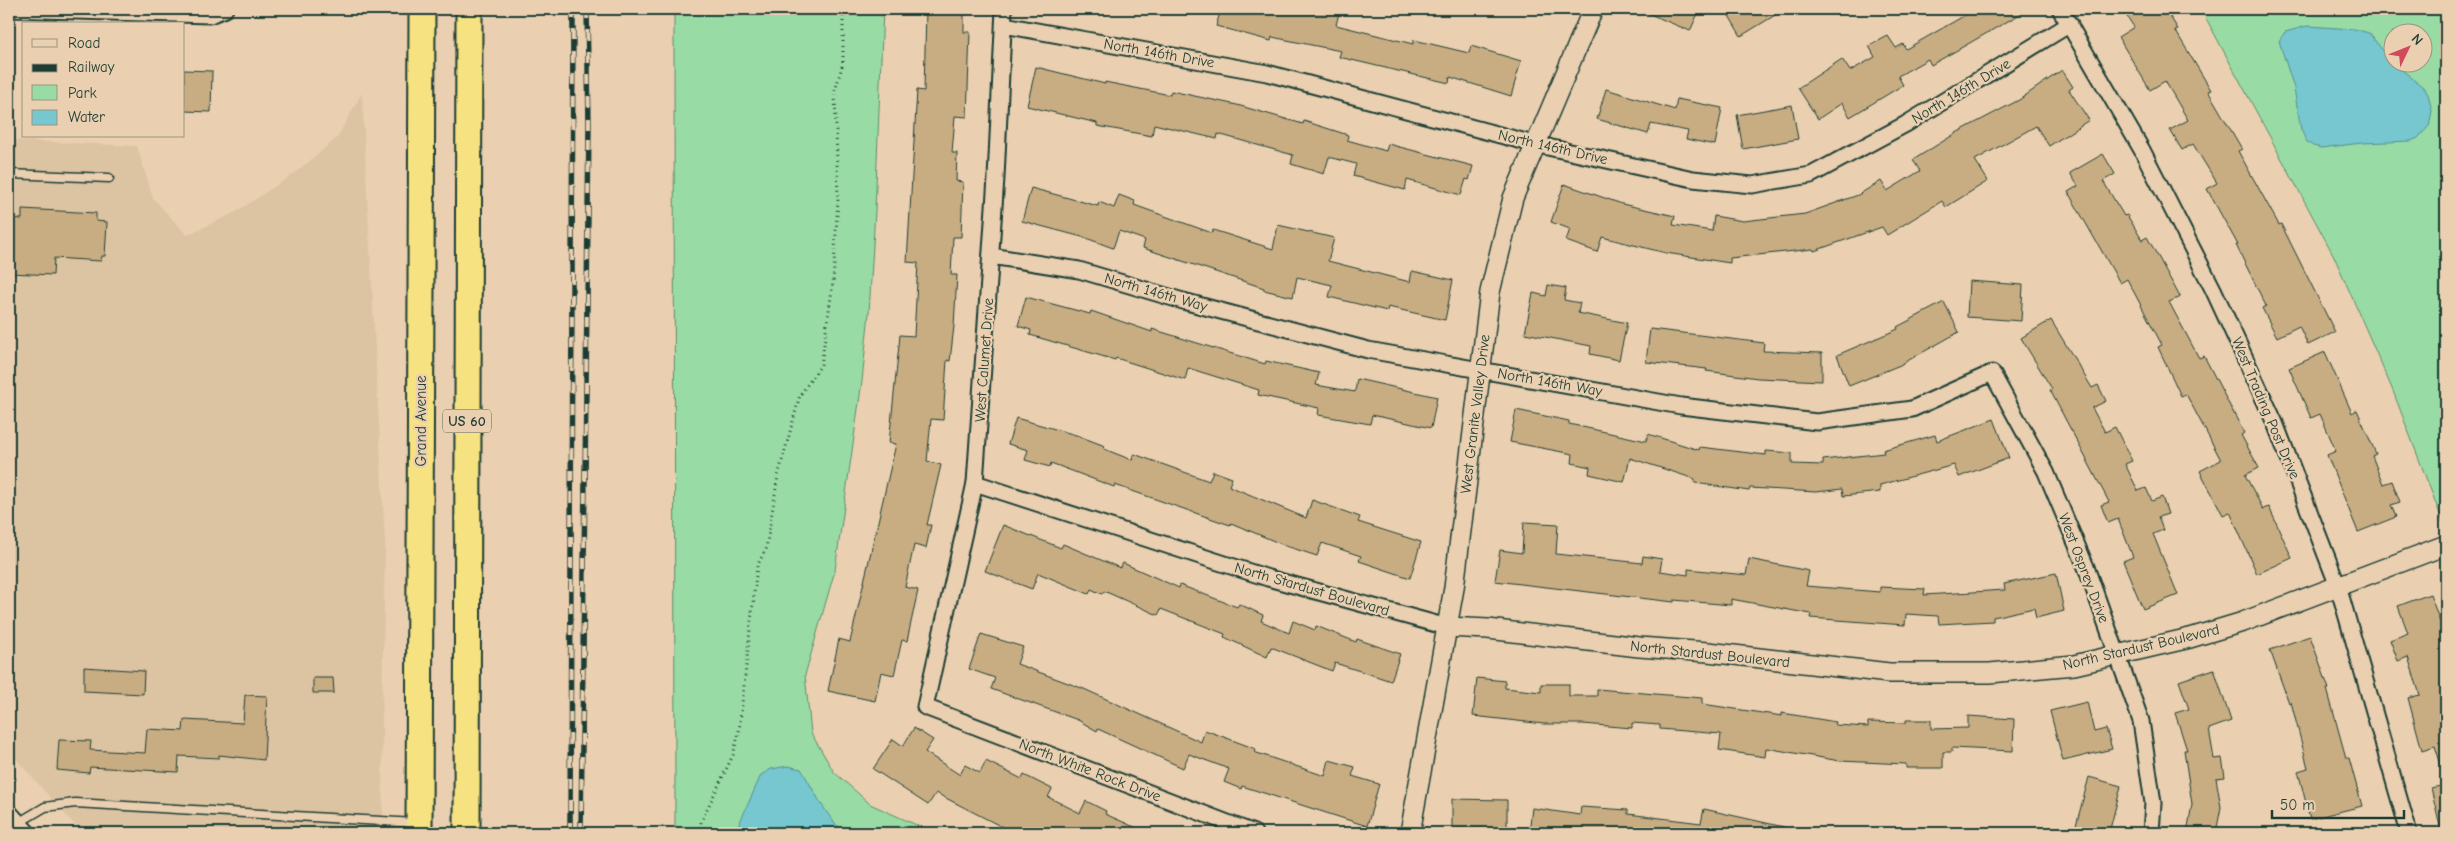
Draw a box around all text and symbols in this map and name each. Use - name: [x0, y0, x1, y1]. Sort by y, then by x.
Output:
- legend: [22, 22, 185, 138]
- north arrow: [2382, 22, 2432, 72]
- text: N: [2408, 30, 2426, 49]
- text: Road: [68, 34, 100, 52]
- street label: North 146th Drive: [1102, 34, 1216, 72]
- street label: North 146th Drive: [1908, 54, 2014, 128]
- text: Railway: [68, 58, 115, 76]
- text: Park: [68, 84, 97, 102]
- text: Water: [68, 108, 105, 126]
- street label: North 146th Drive: [1496, 126, 1610, 168]
- street label: North 146th Way: [1102, 269, 1210, 315]
- street label: West Calumet Drive: [971, 297, 997, 423]
- street label: West Granite Valley Drive: [1456, 333, 1494, 495]
- street label: West Trading Post Drive: [2228, 334, 2304, 482]
- street label: North 146th Way: [1496, 364, 1604, 400]
- street label: Grand Avenue: [412, 375, 430, 467]
- road number: US 60: [443, 410, 491, 432]
- street label: West Osprey Drive: [2055, 511, 2113, 626]
- street label: North Stardust Boulevard: [1232, 558, 1392, 620]
- street label: North Stardust Boulevard: [2061, 620, 2221, 674]
- street label: North Stardust Boulevard: [1629, 637, 1791, 671]
- street label: North White Rock Drive: [1017, 735, 1164, 806]
- scale bar: [2272, 787, 2405, 819]
- text: 50 m: [2280, 796, 2315, 814]

